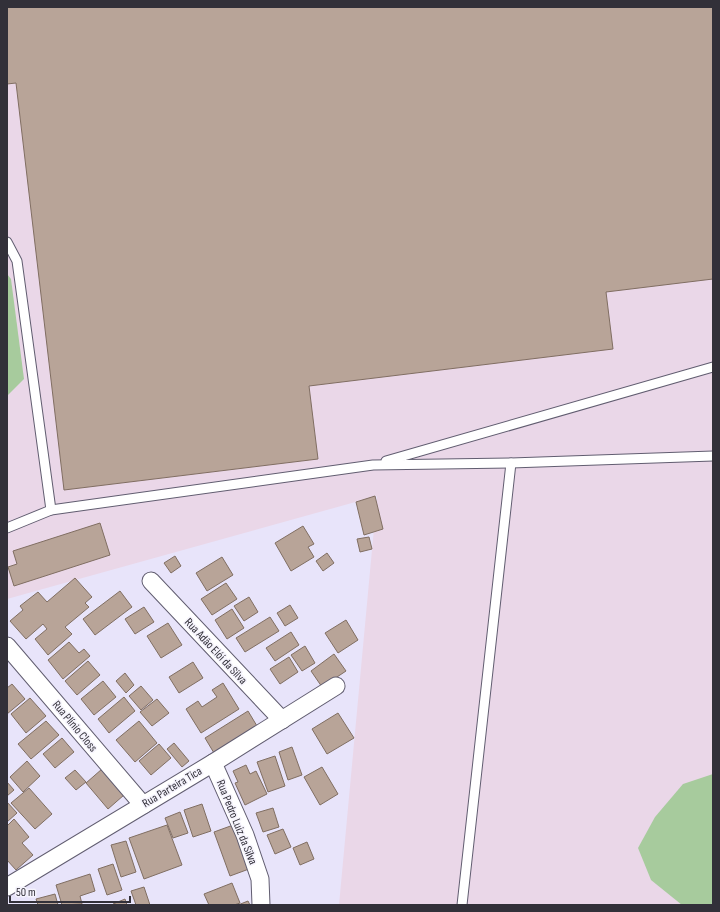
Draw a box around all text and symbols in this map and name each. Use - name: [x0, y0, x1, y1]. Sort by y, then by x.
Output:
- street label: Rua Adão Elói da Silva: [181, 615, 250, 688]
- street label: Rua Plínio Closs: [49, 698, 100, 755]
- street label: Rua Parteira Tica: [140, 764, 205, 811]
- street label: Rua Pedro Luiz da Silva: [213, 778, 261, 867]
- scale bar: [10, 878, 130, 904]
- text: 50 m: [16, 885, 36, 900]

